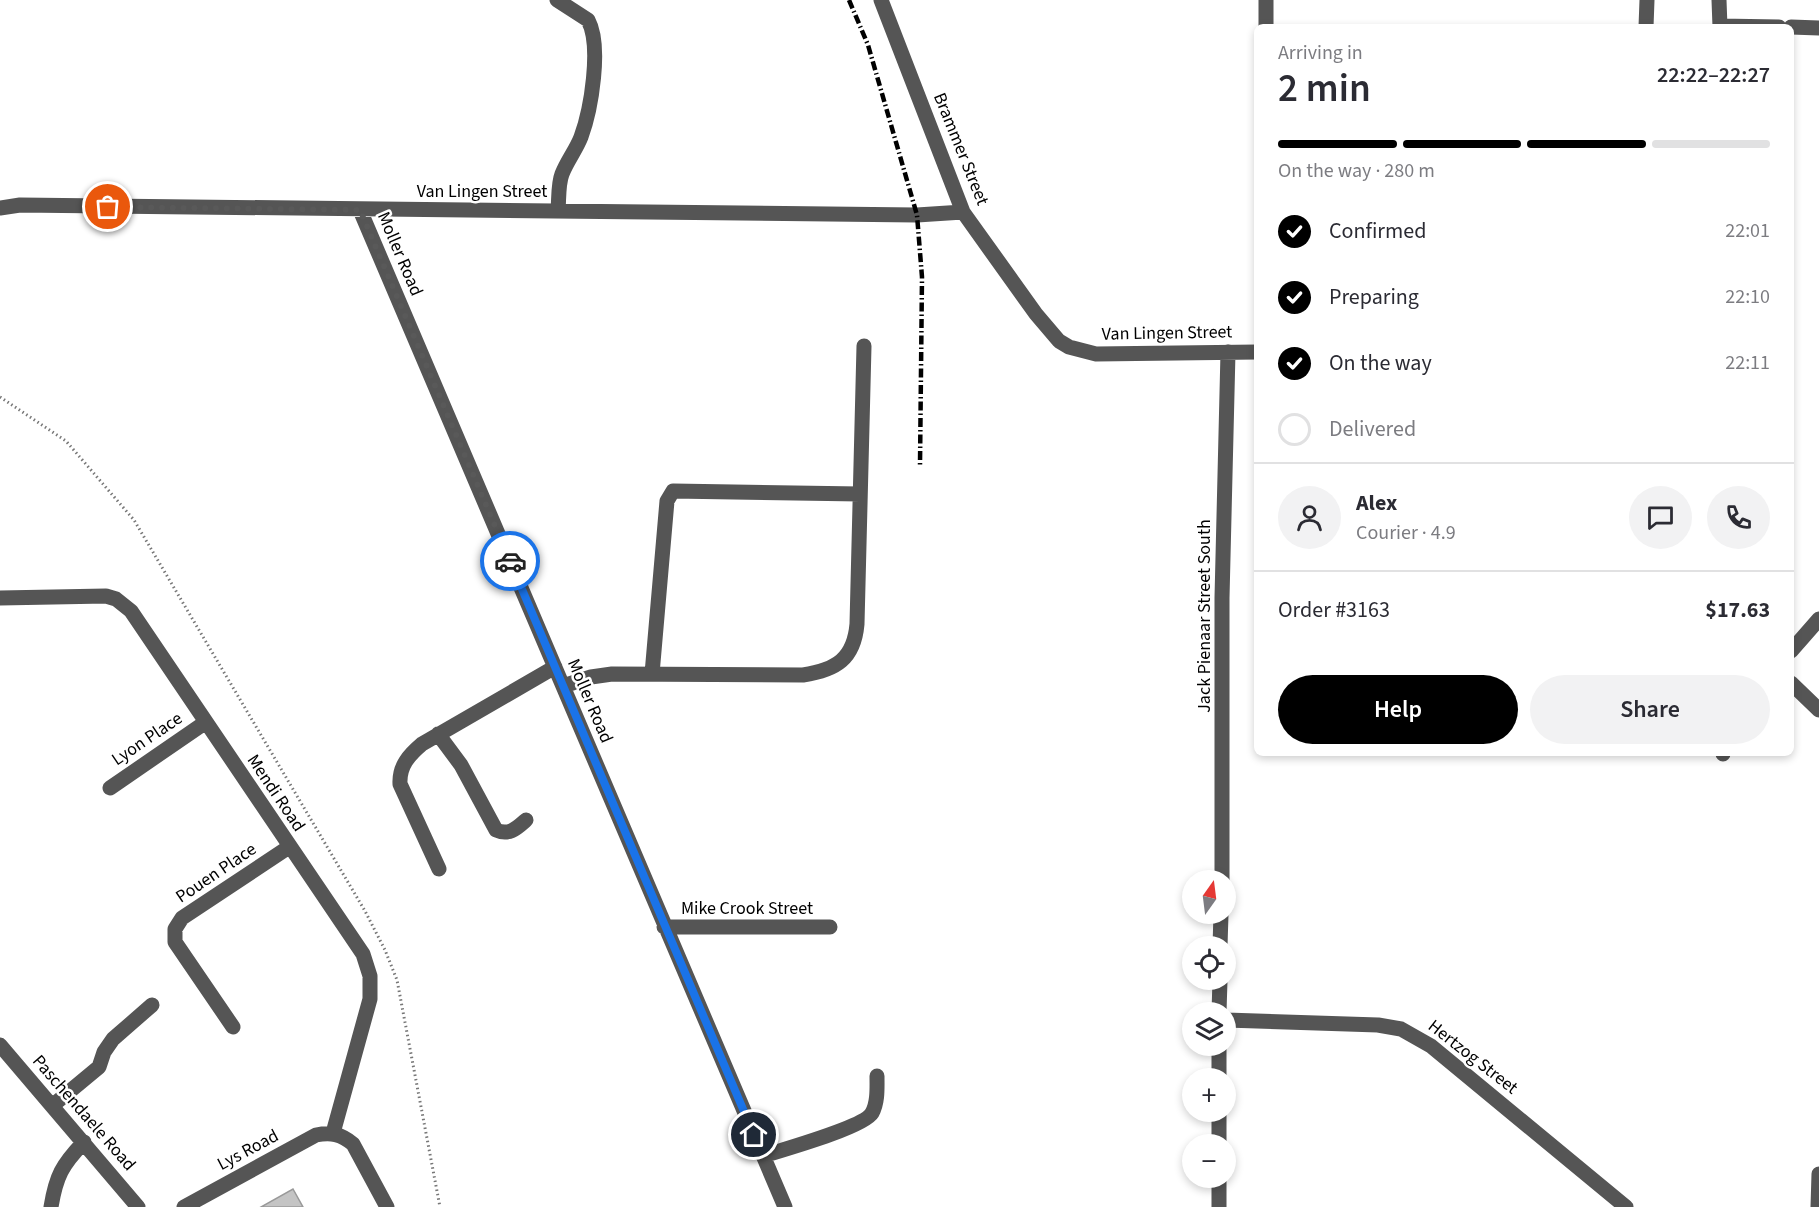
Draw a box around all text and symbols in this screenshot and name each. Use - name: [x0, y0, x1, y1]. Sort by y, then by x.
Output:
- text: Arriving in: [1278, 39, 1363, 67]
- text: 22:22–22:27: [1657, 59, 1770, 91]
- text: 2 min: [1278, 61, 1371, 117]
- street label: Brammer Street: [927, 89, 995, 209]
- text: On the way · 280 m: [1278, 157, 1435, 185]
- street label: Van Lingen Street: [417, 179, 547, 204]
- pin: [82, 181, 133, 232]
- icon: bag: [91, 190, 124, 223]
- street label: Moller Road: [371, 208, 429, 300]
- icon: check: [1278, 215, 1311, 248]
- text: Confirmed: [1329, 215, 1426, 247]
- text: 22:01: [1725, 217, 1770, 245]
- icon: check: [1278, 281, 1311, 314]
- text: Preparing: [1329, 281, 1419, 313]
- text: 22:10: [1725, 283, 1770, 311]
- street label: Van Lingen Street: [1101, 319, 1233, 347]
- icon: check: [1278, 347, 1311, 380]
- text: On the way: [1329, 347, 1432, 379]
- text: 22:11: [1725, 349, 1770, 377]
- text: Delivered: [1329, 413, 1416, 445]
- button: person: [1278, 486, 1341, 549]
- button: chat: [1629, 486, 1692, 549]
- button: phone: [1707, 486, 1770, 549]
- text: Alex: [1356, 487, 1397, 519]
- street label: Jack Pienaar Street South: [1192, 519, 1217, 713]
- text: Courier · 4.9: [1356, 519, 1456, 547]
- courier: [480, 531, 540, 591]
- icon: car: [494, 545, 527, 578]
- text: Order #3163: [1278, 594, 1390, 626]
- text: $17.63: [1705, 594, 1770, 626]
- street label: Moller Road: [561, 655, 619, 747]
- button: Help: [1278, 675, 1518, 744]
- button: Share: [1530, 675, 1770, 744]
- street label: Lyon Place: [107, 706, 187, 772]
- street label: Mendi Road: [241, 749, 311, 837]
- street label: Pouen Place: [171, 837, 261, 909]
- north arrow: [1182, 870, 1236, 924]
- map controls: [1182, 870, 1236, 1188]
- street label: Mike Crook Street: [681, 896, 813, 921]
- button: locate: [1182, 936, 1236, 990]
- button: layers: [1182, 1002, 1236, 1056]
- street label: Hertzog Street: [1423, 1014, 1523, 1100]
- street label: Paschendaele Road: [26, 1049, 142, 1177]
- button: +: [1182, 1068, 1236, 1122]
- pin: [728, 1109, 779, 1160]
- icon: home: [737, 1118, 770, 1151]
- street label: Lys Road: [213, 1123, 283, 1177]
- button: −: [1182, 1134, 1236, 1188]

